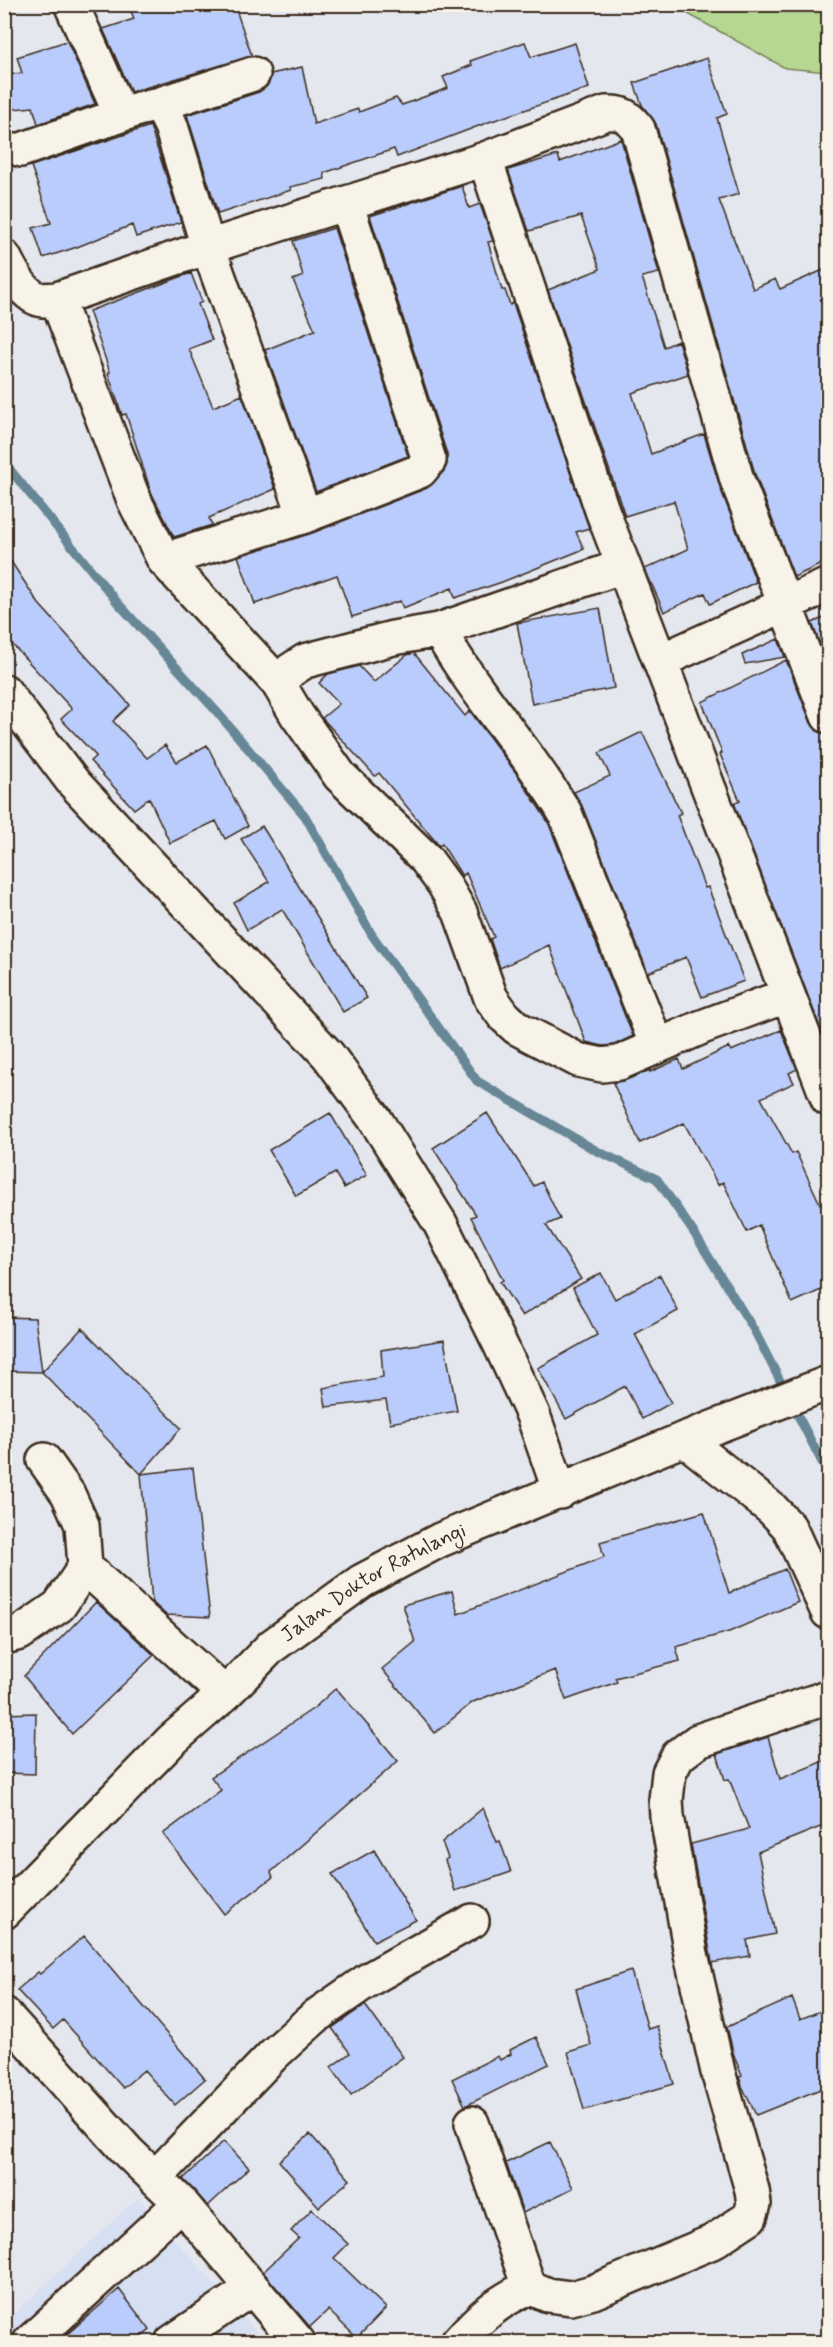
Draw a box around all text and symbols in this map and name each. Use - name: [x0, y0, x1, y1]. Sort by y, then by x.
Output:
- street label: Jalan Doktor Ratulangi: [275, 1517, 470, 1649]

